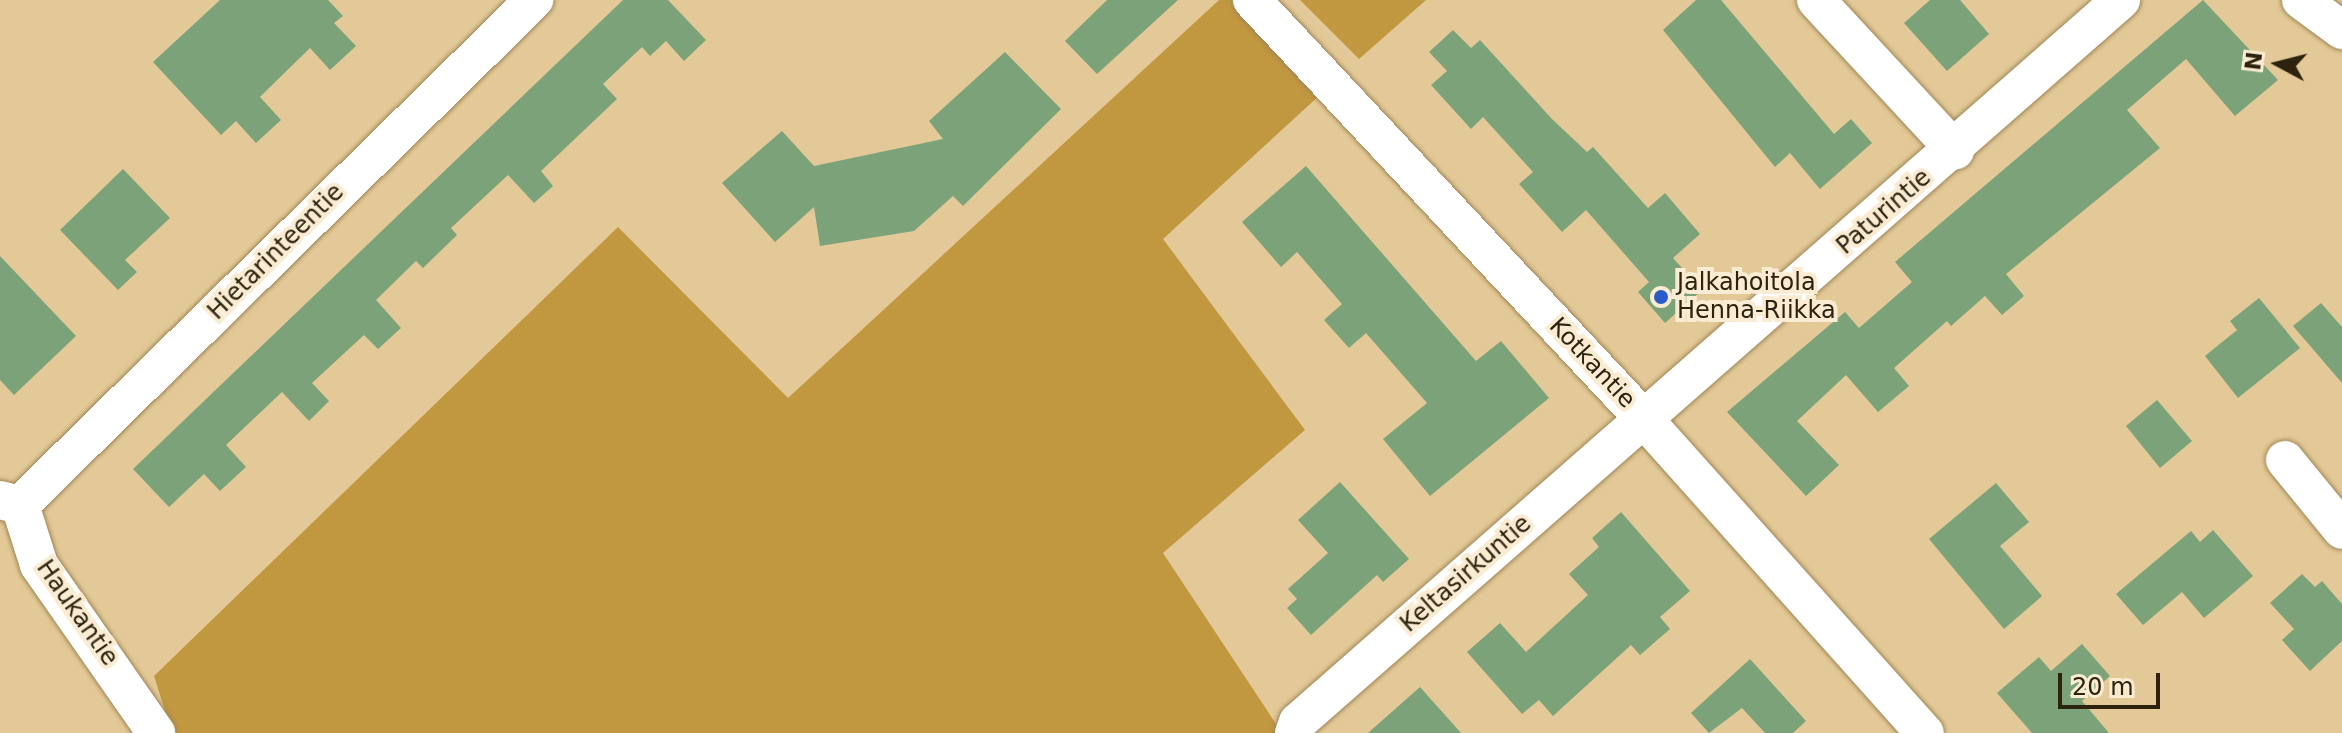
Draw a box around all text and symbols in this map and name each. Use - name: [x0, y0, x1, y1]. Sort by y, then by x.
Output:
- north arrow: [2238, 24, 2318, 104]
- text: N: [2240, 50, 2267, 72]
- street label: Paturintie: [1831, 163, 1937, 261]
- street label: Hietarinteentie: [202, 178, 350, 326]
- place label: Jalkahoitola Henna-Riikka: [1677, 269, 1836, 325]
- marker: Jalkahoitola Henna-Riikka: [1652, 288, 1670, 306]
- street label: Kotkantie: [1543, 312, 1641, 414]
- street label: Keltasirkuntie: [1395, 509, 1537, 639]
- street label: Haukantie: [30, 555, 124, 671]
- scale bar: [2062, 657, 2164, 707]
- text: 20 m: [2072, 673, 2134, 701]

